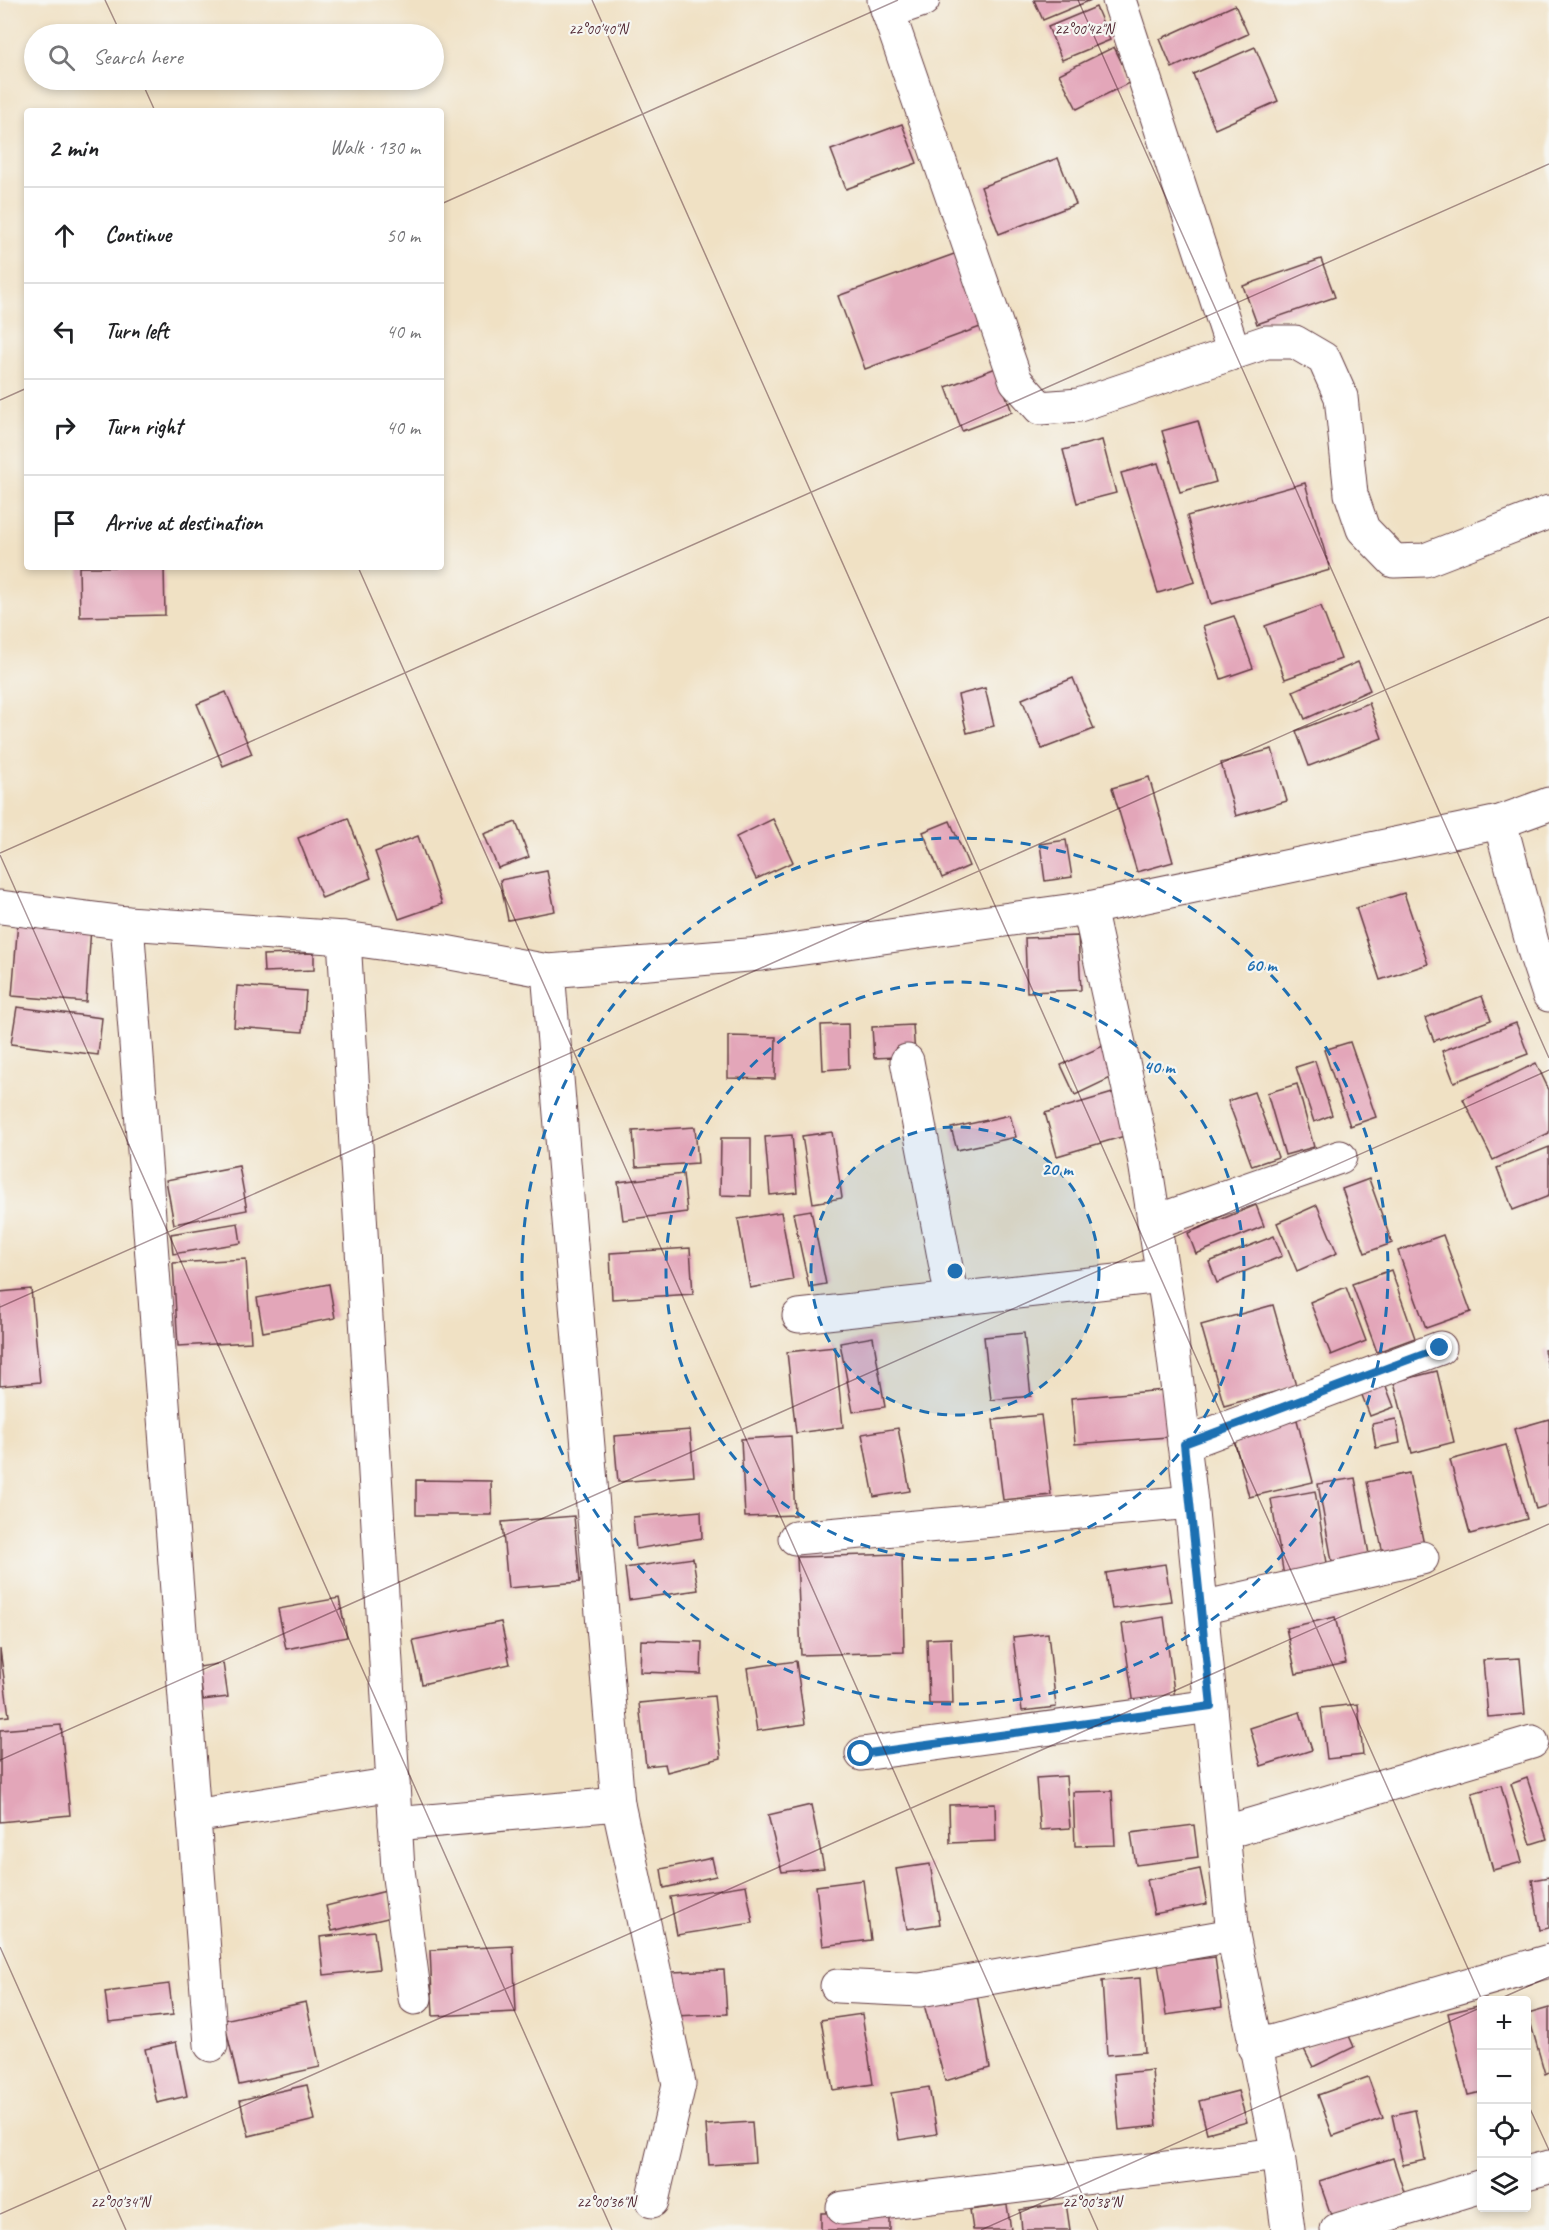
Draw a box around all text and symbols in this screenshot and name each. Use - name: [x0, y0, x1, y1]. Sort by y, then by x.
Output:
- text: 22°00'40"N: [568, 20, 631, 39]
- text: 22°00'42"N: [1054, 20, 1117, 39]
- search box: [24, 24, 444, 90]
- icon: search: [45, 41, 78, 74]
- text: Search here: [93, 43, 183, 71]
- text: 2 min: [48, 131, 98, 164]
- text: Walk · 130 m: [330, 135, 420, 160]
- icon: ahead: [48, 219, 81, 252]
- text: Continue: [105, 221, 171, 249]
- text: 50 m: [386, 223, 420, 248]
- icon: left: [48, 315, 81, 348]
- text: Turn left: [105, 317, 169, 345]
- text: 40 m: [386, 319, 420, 344]
- icon: right: [48, 411, 81, 444]
- text: Turn right: [105, 413, 182, 441]
- text: 40 m: [386, 415, 420, 440]
- icon: arrive: [48, 507, 81, 540]
- text: Arrive at destination: [105, 509, 262, 537]
- text: 60 m: [1245, 954, 1278, 976]
- text: 40 m: [1144, 1056, 1176, 1078]
- text: 20 m: [1042, 1158, 1074, 1180]
- centre of rings: [945, 1261, 965, 1281]
- route end: [1426, 1334, 1452, 1360]
- route start: [847, 1740, 873, 1766]
- map controls: [1477, 1996, 1531, 2212]
- button: +: [1477, 1996, 1531, 2050]
- button: −: [1477, 2050, 1531, 2104]
- button: locate: [1477, 2104, 1531, 2158]
- button: layers: [1477, 2158, 1531, 2212]
- text: 22°00'34"N: [90, 2193, 153, 2212]
- text: 22°00'36"N: [576, 2193, 639, 2212]
- text: 22°00'38"N: [1062, 2193, 1125, 2212]

